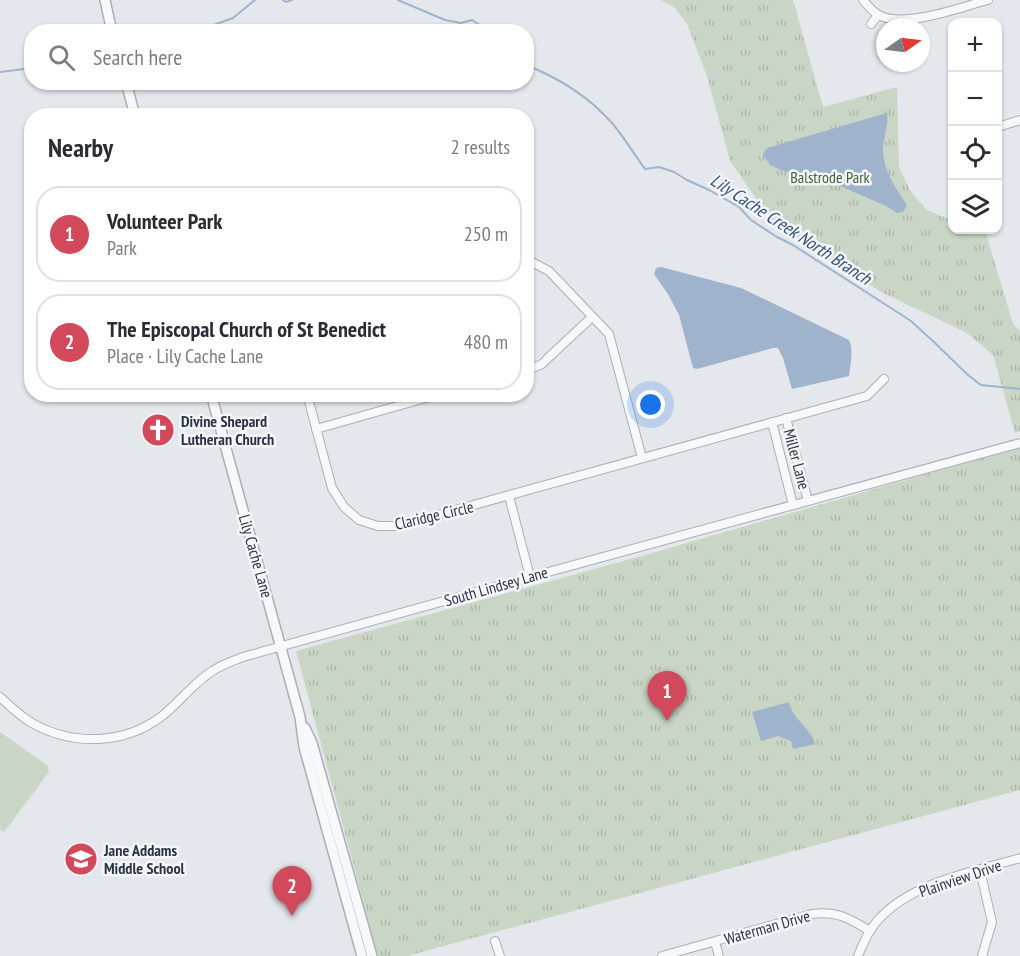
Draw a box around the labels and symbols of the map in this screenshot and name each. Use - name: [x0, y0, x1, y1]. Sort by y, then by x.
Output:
- north arrow: [876, 18, 930, 72]
- park label: Balstrode Park: [790, 167, 871, 187]
- water label: Lily Cache Creek North Branch: [706, 168, 876, 290]
- your location: [636, 390, 665, 419]
- place label: Divine Shepard Lutheran Church: [181, 411, 274, 449]
- church icon: Divine Shepard Lutheran Church: [140, 412, 176, 448]
- street label: Miller Lane: [779, 426, 815, 492]
- street label: Claridge Circle: [393, 496, 475, 534]
- street label: Lily Cache Lane: [235, 512, 277, 600]
- street label: South Lindsey Lane: [442, 562, 550, 610]
- pin: 1: [648, 672, 686, 721]
- place label: Jane Addams Middle School: [103, 840, 185, 878]
- school or university icon: Jane Addams Middle School: [63, 841, 99, 877]
- street label: Plainview Drive: [916, 855, 1004, 901]
- pin: 2: [272, 866, 312, 916]
- street label: Waterman Drive: [722, 905, 812, 949]

